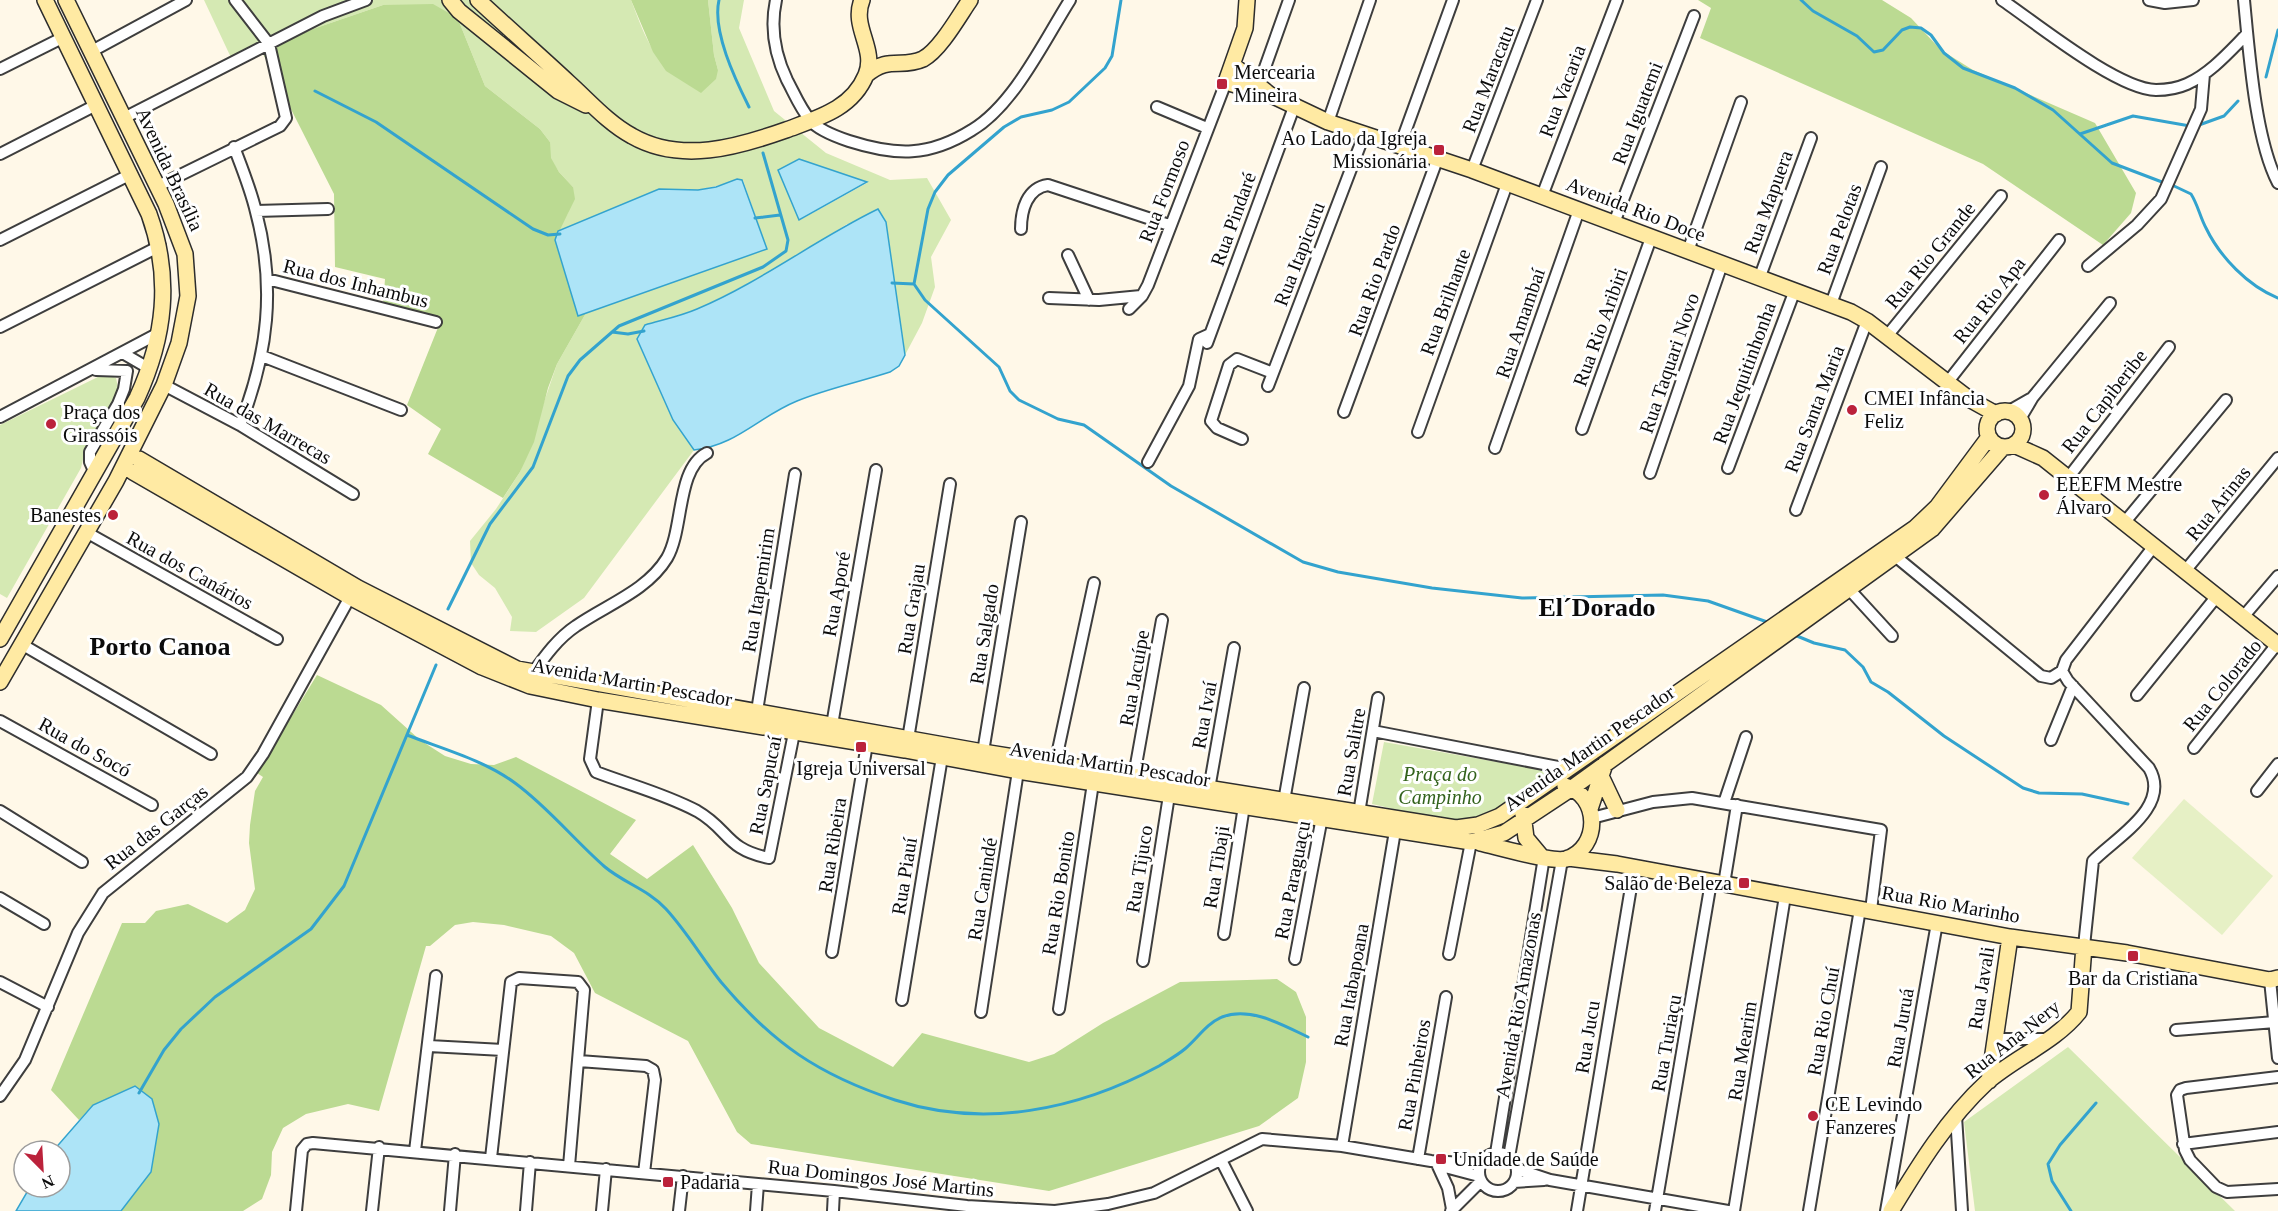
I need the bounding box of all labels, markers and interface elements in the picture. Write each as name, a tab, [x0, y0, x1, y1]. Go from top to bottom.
street label: Rua Maracatu	[1458, 22, 1518, 136]
street label: Rua Vacaria	[1534, 42, 1590, 140]
street label: Rua Iguatemi	[1607, 58, 1668, 168]
place label: Mercearia Mineira	[1234, 61, 1315, 106]
marker: Mercearia Mineira	[1215, 77, 1229, 91]
street label: Avenida Brasília	[132, 104, 208, 234]
place label: Ao Lado da Igreja Missionária	[1281, 127, 1427, 172]
street label: Rua Formoso	[1134, 136, 1194, 246]
marker: Ao Lado da Igreja Missionária	[1432, 143, 1446, 157]
street label: Rua Mapuera	[1739, 147, 1798, 257]
street label: Rua Pindaré	[1206, 169, 1260, 269]
street label: Avenida Rio Doce	[1563, 172, 1709, 246]
street label: Rua Pelotas	[1812, 180, 1866, 277]
street label: Rua Rio Grande	[1881, 197, 1980, 312]
street label: Rua Itapicuru	[1269, 199, 1330, 309]
street label: Rua Rio Pardo	[1344, 221, 1404, 339]
street label: Rua Brilhante	[1416, 246, 1474, 358]
street label: Rua Rio Apa	[1949, 252, 2030, 348]
street label: Rua dos Inhambus	[281, 254, 431, 312]
street label: Rua Rio Aribiri	[1568, 264, 1632, 389]
street label: Rua Amambaí	[1491, 265, 1549, 381]
street label: Rua Taquari Novo	[1635, 290, 1704, 436]
street label: Rua Jequitinhonha	[1708, 299, 1781, 447]
street label: Rua Santa Maria	[1780, 342, 1848, 476]
street label: Rua Capiberibe	[2057, 345, 2152, 458]
street label: Rua das Marrecas	[200, 378, 336, 468]
place label: CMEI Infância Feliz	[1864, 387, 1985, 432]
place label: Praça dos Girassóis	[63, 401, 140, 446]
marker: CMEI Infância Feliz	[1845, 403, 1859, 417]
marker: Praça dos Girassóis	[44, 417, 58, 431]
street label: Rua Arinas	[2181, 461, 2255, 545]
place label: EEEFM Mestre Álvaro	[2056, 473, 2182, 518]
marker: EEEFM Mestre Álvaro	[2037, 488, 2051, 502]
place label: Banestes	[30, 504, 101, 526]
marker: Banestes	[106, 508, 120, 522]
street label: Rua dos Canários	[123, 526, 257, 614]
street label: Rua Itapemirim	[737, 526, 780, 654]
street label: Rua Aporé	[818, 550, 855, 638]
street label: Rua Grajau	[893, 562, 930, 656]
street label: Rua Salgado	[965, 582, 1004, 686]
district label: El´Dorado	[1539, 593, 1656, 622]
street label: Rua Jacuípe	[1115, 628, 1154, 728]
district label: Porto Canoa	[90, 632, 230, 661]
street label: Rua Colorado	[2178, 635, 2266, 735]
street label: Avenida Martin Pescador	[530, 654, 734, 711]
street label: Rua Ivaí	[1187, 679, 1221, 751]
street label: Avenida Martin Pescador	[1500, 681, 1679, 815]
street label: Rua Salitre	[1332, 706, 1370, 798]
street label: Rua do Socó	[35, 713, 135, 781]
street label: Rua Sapucaí	[745, 733, 786, 837]
street label: Avenida Martin Pescador	[1008, 737, 1212, 791]
marker: Igreja Universal	[854, 740, 868, 754]
place label: Igreja Universal	[796, 757, 926, 780]
park label: Praça do Campinho	[1398, 763, 1482, 809]
street label: Rua das Garças	[100, 780, 213, 875]
street label: Rua Ribeira	[814, 796, 850, 894]
street label: Rua Paraguaçu	[1270, 819, 1315, 941]
street label: Rua Tibaji	[1199, 823, 1234, 910]
street label: Rua Tijuco	[1121, 824, 1158, 915]
street label: Rua Rio Bonito	[1037, 829, 1079, 957]
street label: Rua Piauí	[887, 835, 921, 916]
street label: Rua Canindé	[963, 836, 1001, 942]
place label: Salão de Beleza	[1604, 872, 1732, 894]
marker: Salão de Beleza	[1737, 876, 1751, 890]
street label: Rua Rio Marinho	[1880, 881, 2022, 927]
street label: Avenida Rio Amazonas	[1491, 910, 1545, 1100]
street label: Rua Itabapoana	[1329, 921, 1374, 1049]
street label: Rua Javali	[1964, 944, 1998, 1031]
marker: Bar da Cristiana	[2126, 949, 2140, 963]
street label: Rua Rio Chuí	[1803, 964, 1843, 1077]
place label: Bar da Cristiana	[2068, 967, 2198, 989]
street label: Rua Juruá	[1882, 986, 1918, 1070]
street label: Rua Turiaçu	[1647, 993, 1686, 1094]
street label: Rua Ana Nery	[1960, 995, 2064, 1084]
street label: Rua Jucu	[1570, 999, 1604, 1075]
street label: Rua Mearim	[1723, 999, 1761, 1102]
street label: Rua Pinheiros	[1393, 1017, 1435, 1132]
place label: CE Levindo Fanzeres	[1825, 1093, 1922, 1138]
marker: CE Levindo Fanzeres	[1806, 1109, 1820, 1123]
north arrow	[12, 1139, 72, 1199]
place label: Unidade de Saúde	[1453, 1148, 1599, 1170]
marker: Unidade de Saúde	[1434, 1152, 1448, 1166]
street label: Rua Domingos José Martins	[767, 1155, 995, 1202]
place label: Padaria	[680, 1171, 740, 1193]
text: N	[39, 1172, 57, 1193]
marker: Padaria	[661, 1175, 675, 1189]

